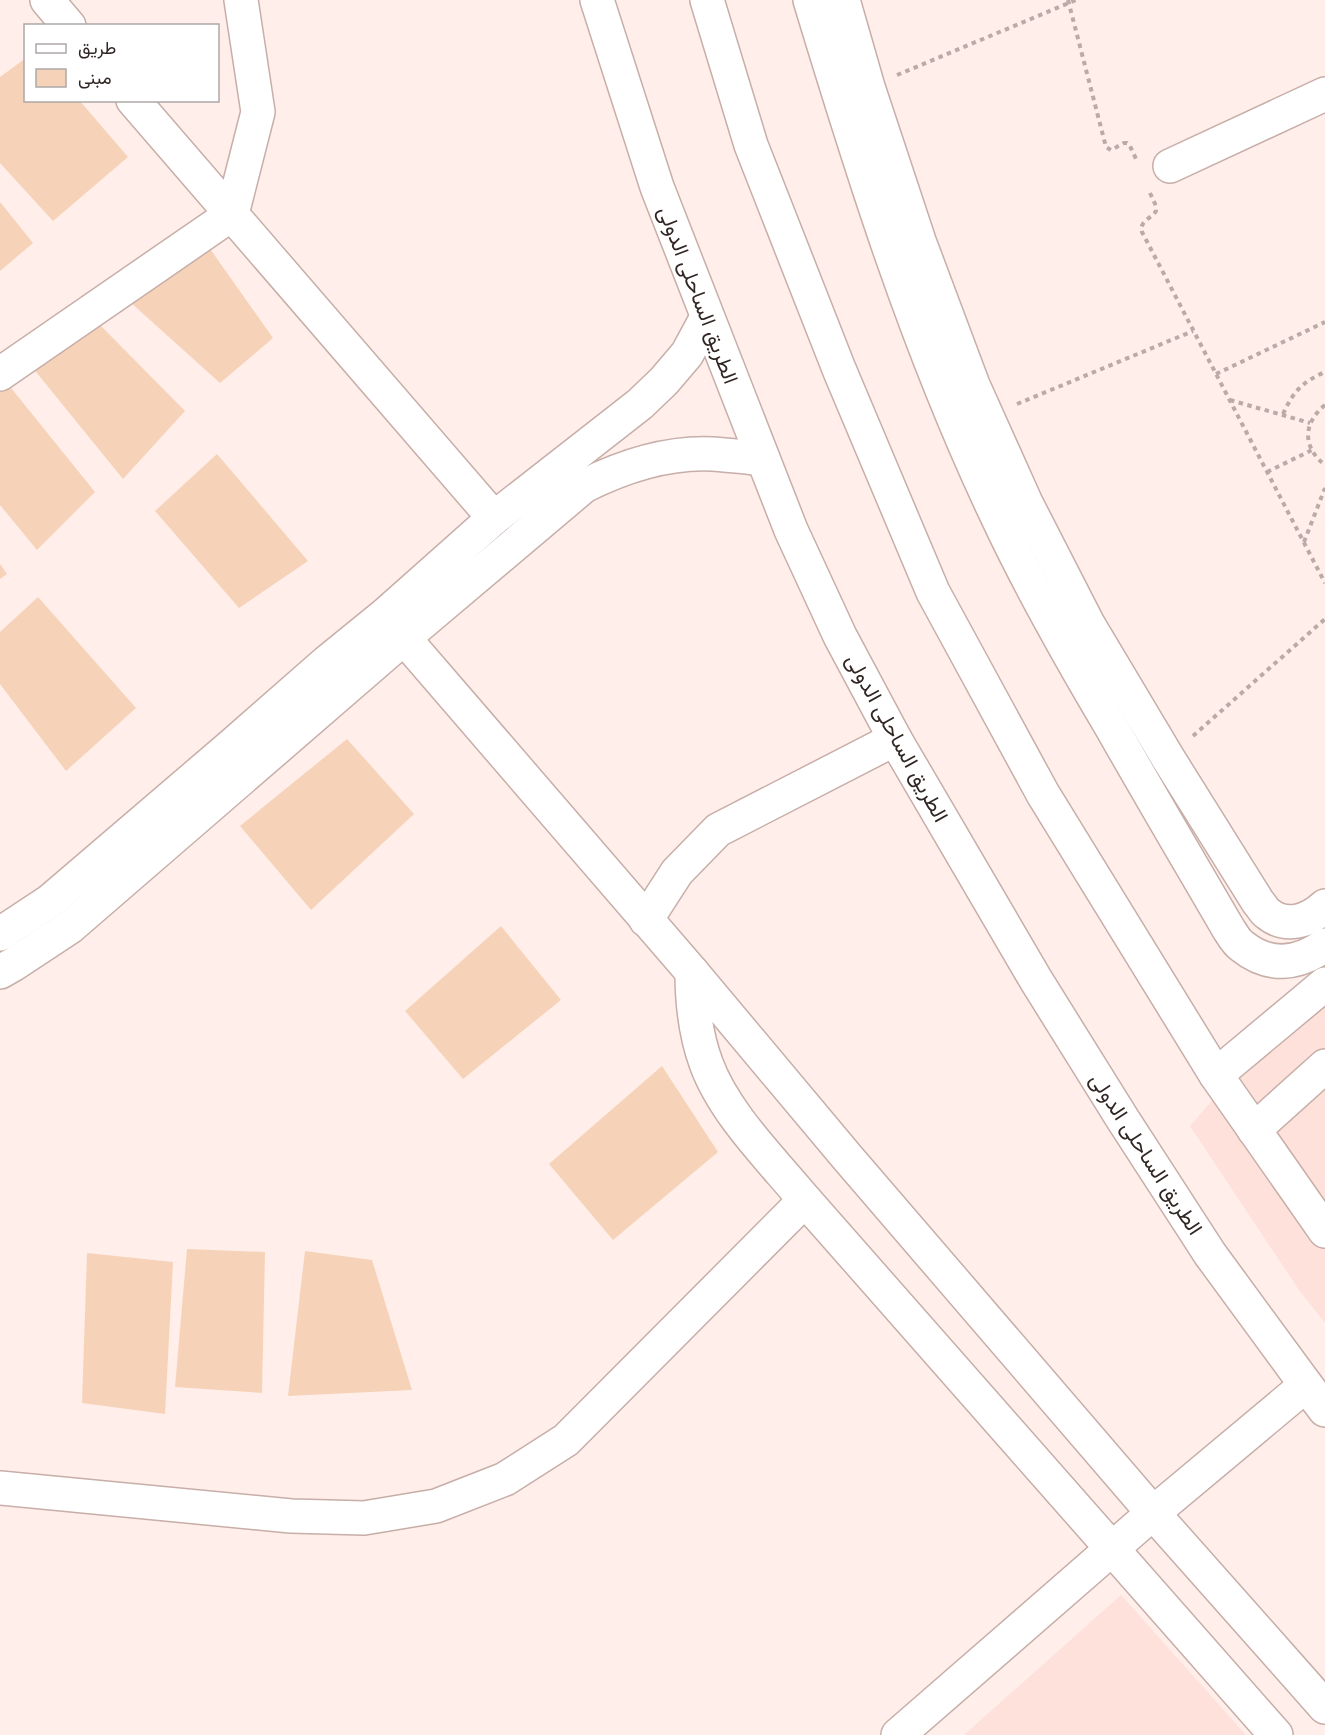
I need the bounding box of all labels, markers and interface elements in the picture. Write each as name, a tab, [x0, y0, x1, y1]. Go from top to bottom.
legend	[24, 24, 219, 102]
text: طريق	[78, 35, 116, 61]
text: مبنى	[78, 65, 112, 91]
street label: الطريق الساحلى الدولى	[650, 202, 746, 388]
street label: الطريق الساحلى الدولى	[838, 648, 956, 828]
street label: الطريق الساحلى الدولى	[1082, 1067, 1210, 1241]

